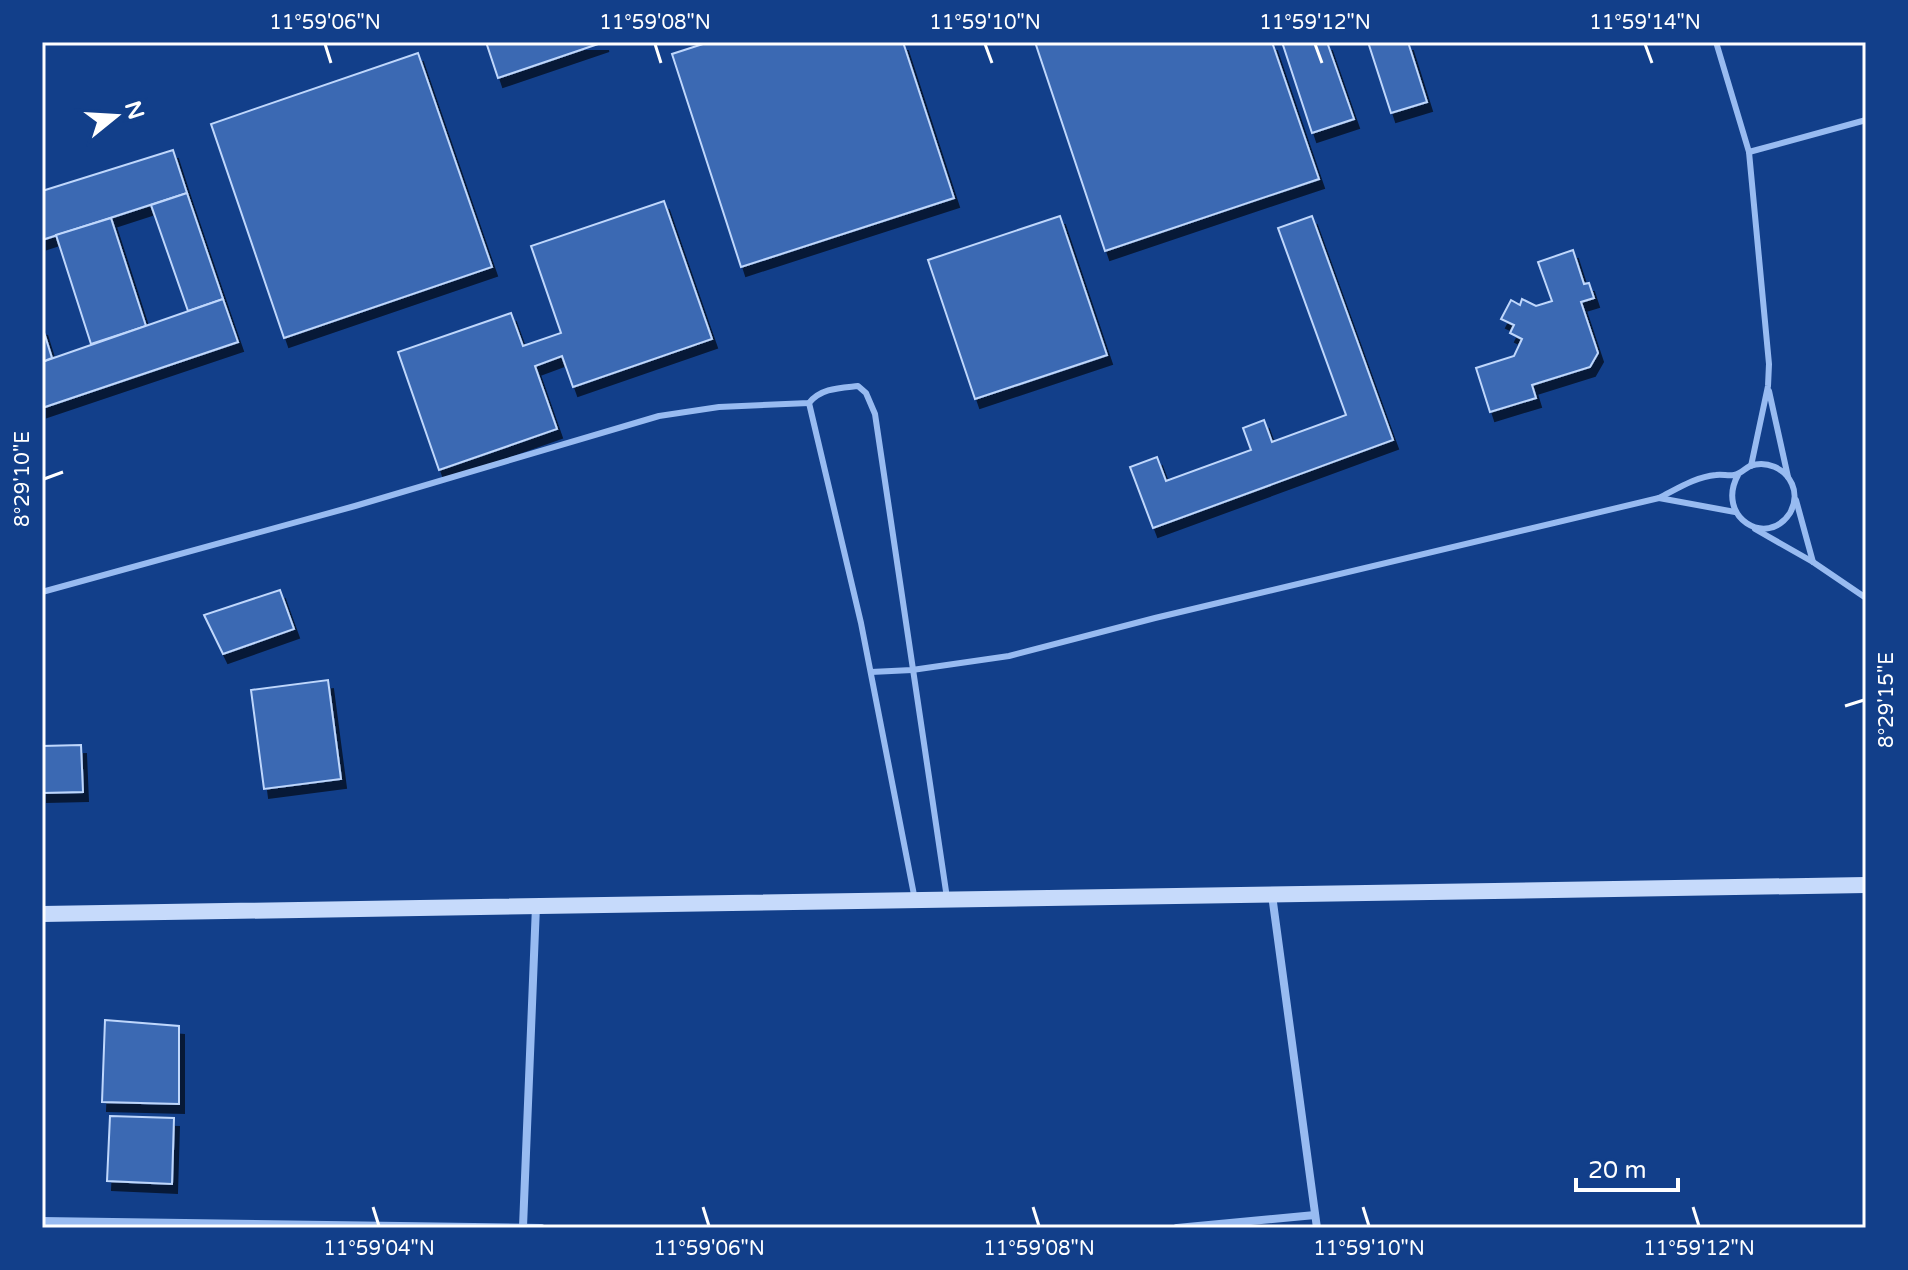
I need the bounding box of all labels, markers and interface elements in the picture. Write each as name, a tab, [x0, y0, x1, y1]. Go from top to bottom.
text: 11°59'06"N	[269, 11, 381, 35]
text: 11°59'08"N	[599, 11, 711, 35]
text: 11°59'10"N	[929, 11, 1041, 35]
text: 11°59'12"N	[1259, 11, 1371, 35]
text: 11°59'14"N	[1589, 11, 1701, 35]
north arrow	[76, 76, 156, 156]
text: N	[119, 98, 149, 123]
text: 8°29'10"E	[11, 431, 35, 527]
text: 8°29'15"E	[1875, 652, 1899, 748]
scale bar	[1576, 1142, 1678, 1192]
text: 20 m	[1588, 1156, 1646, 1185]
text: 11°59'04"N	[323, 1237, 435, 1261]
text: 11°59'06"N	[653, 1237, 765, 1261]
text: 11°59'08"N	[983, 1237, 1095, 1261]
text: 11°59'10"N	[1313, 1237, 1425, 1261]
text: 11°59'12"N	[1643, 1237, 1755, 1261]

